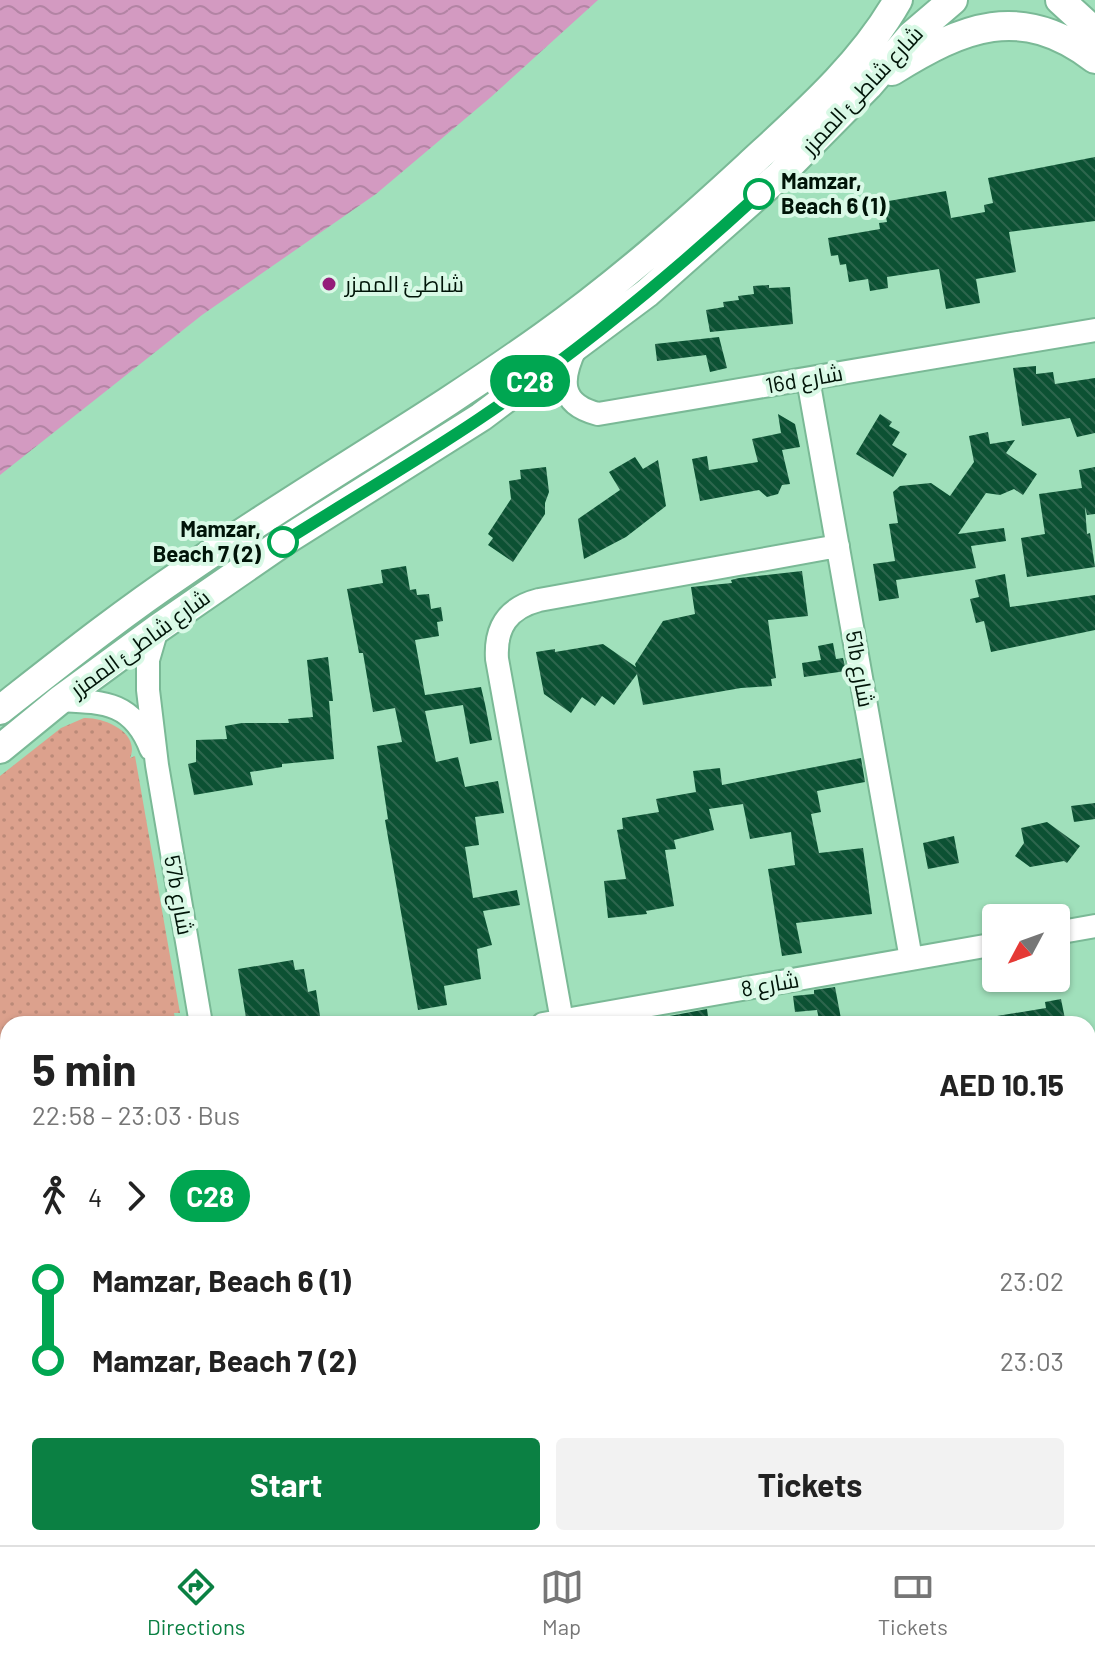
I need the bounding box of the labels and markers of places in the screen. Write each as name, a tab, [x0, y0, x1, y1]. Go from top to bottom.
place label: Mamzar, Beach 6 (1)	[781, 167, 886, 218]
marker: Mamzar, Beach 6 (1)	[744, 179, 774, 209]
place label: شاطئ الممزر	[343, 270, 464, 298]
marker: شاطئ الممزر	[320, 275, 338, 293]
place label: Mamzar, Beach 7 (2)	[153, 515, 261, 566]
marker: Mamzar, Beach 7 (2)	[268, 527, 298, 557]

